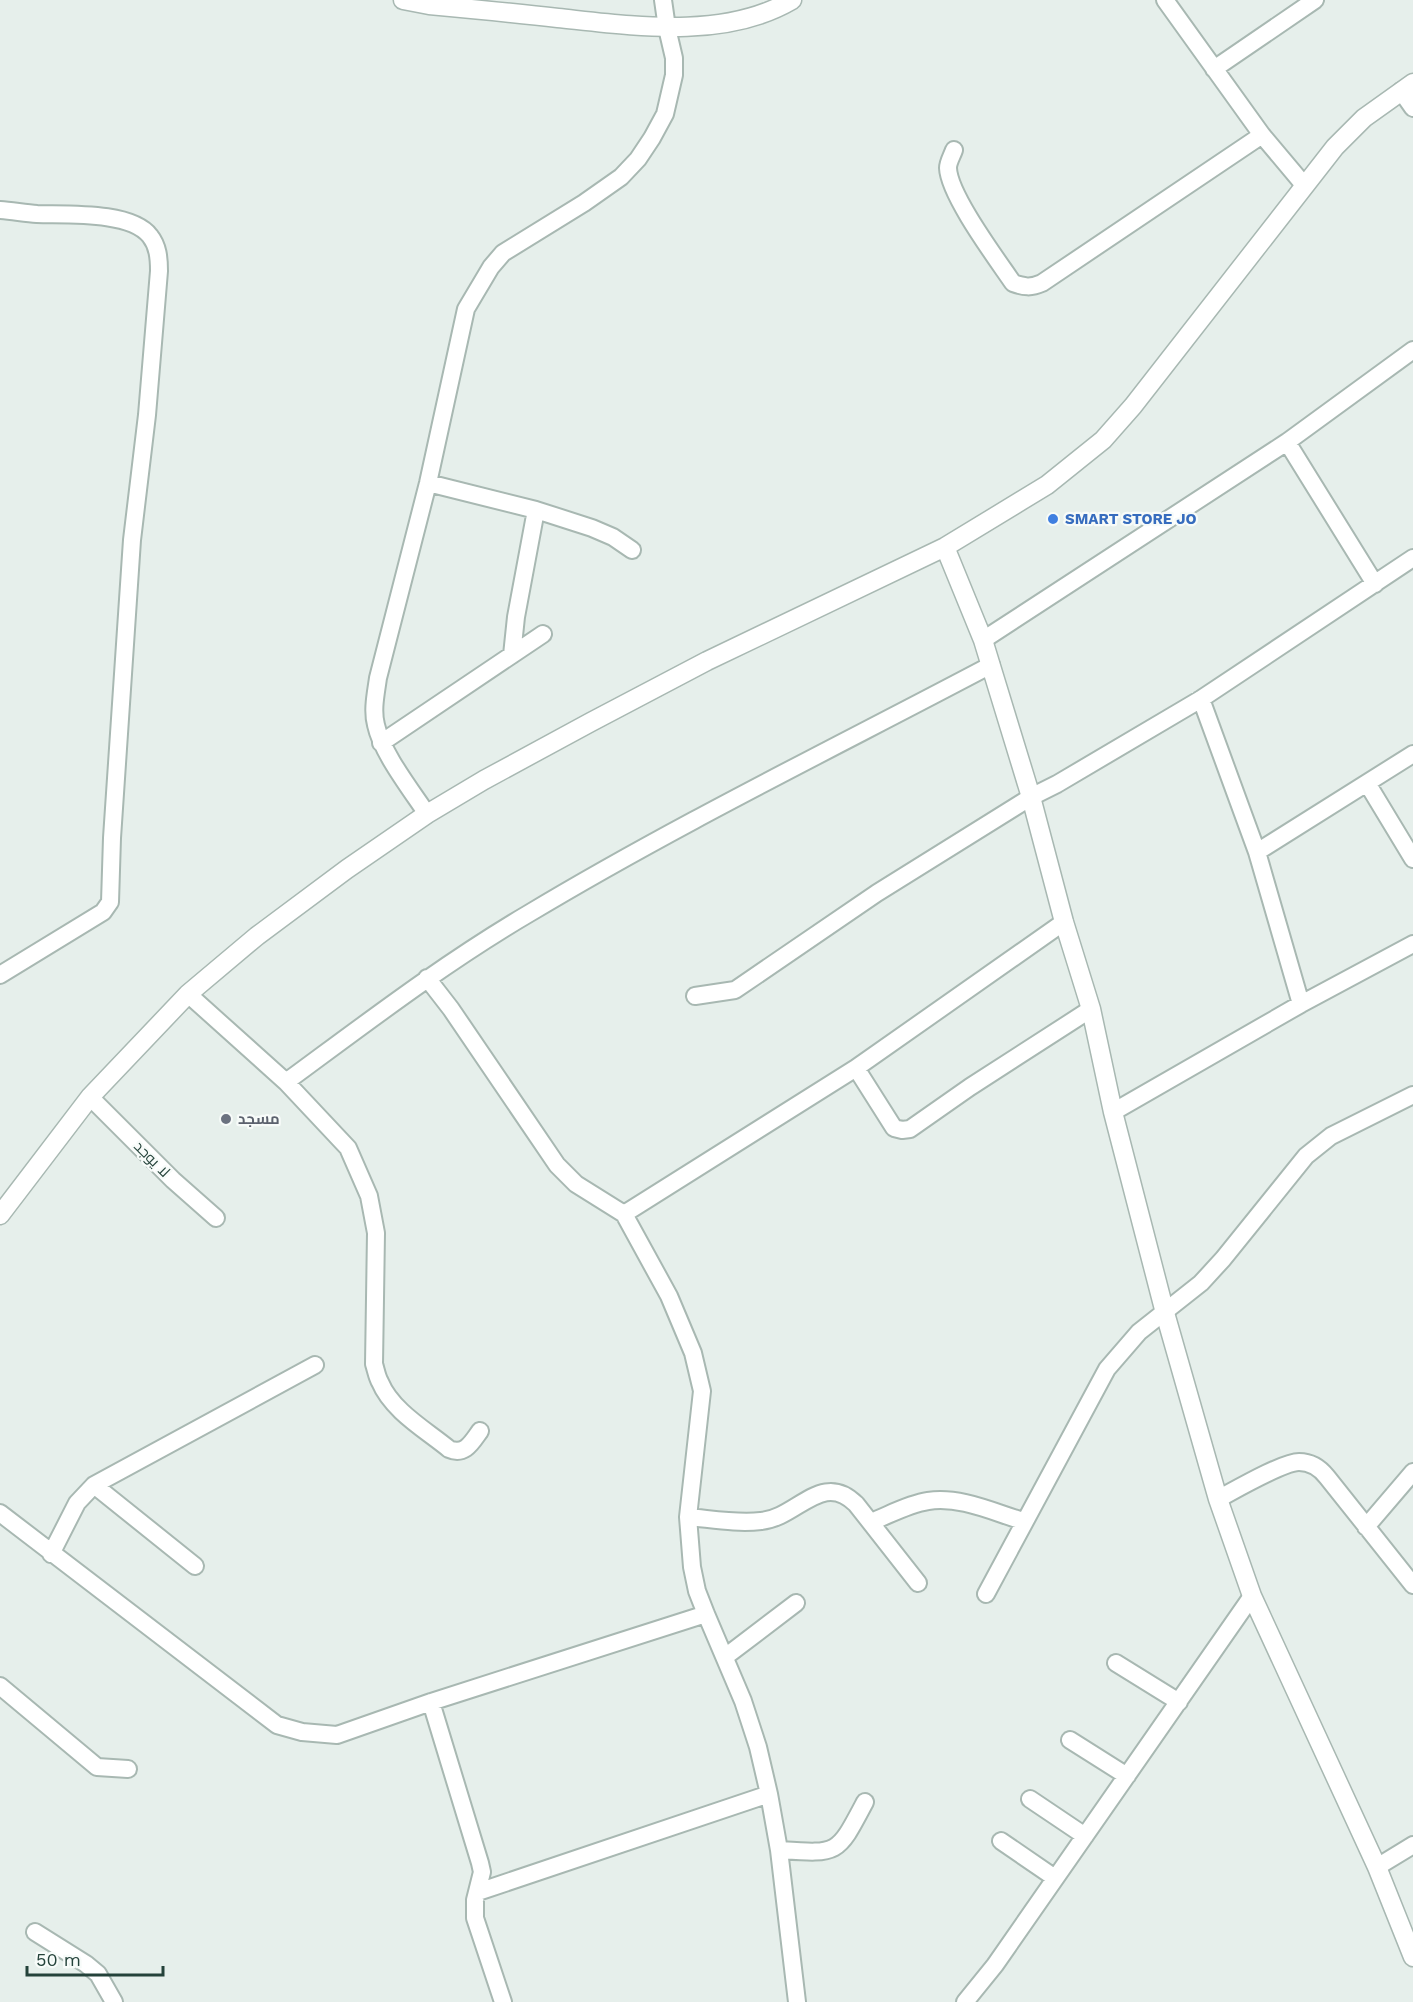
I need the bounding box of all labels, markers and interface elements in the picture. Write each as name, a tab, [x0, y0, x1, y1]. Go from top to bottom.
place label: SMART STORE JO	[1065, 510, 1197, 528]
marker: SMART STORE JO	[1046, 512, 1060, 526]
place label: مسجد	[238, 1110, 280, 1128]
marker: مسجد	[219, 1112, 233, 1126]
street label: لا يوجد	[130, 1137, 174, 1181]
scale bar	[27, 1939, 164, 1977]
text: 50 m	[36, 1949, 81, 1970]

